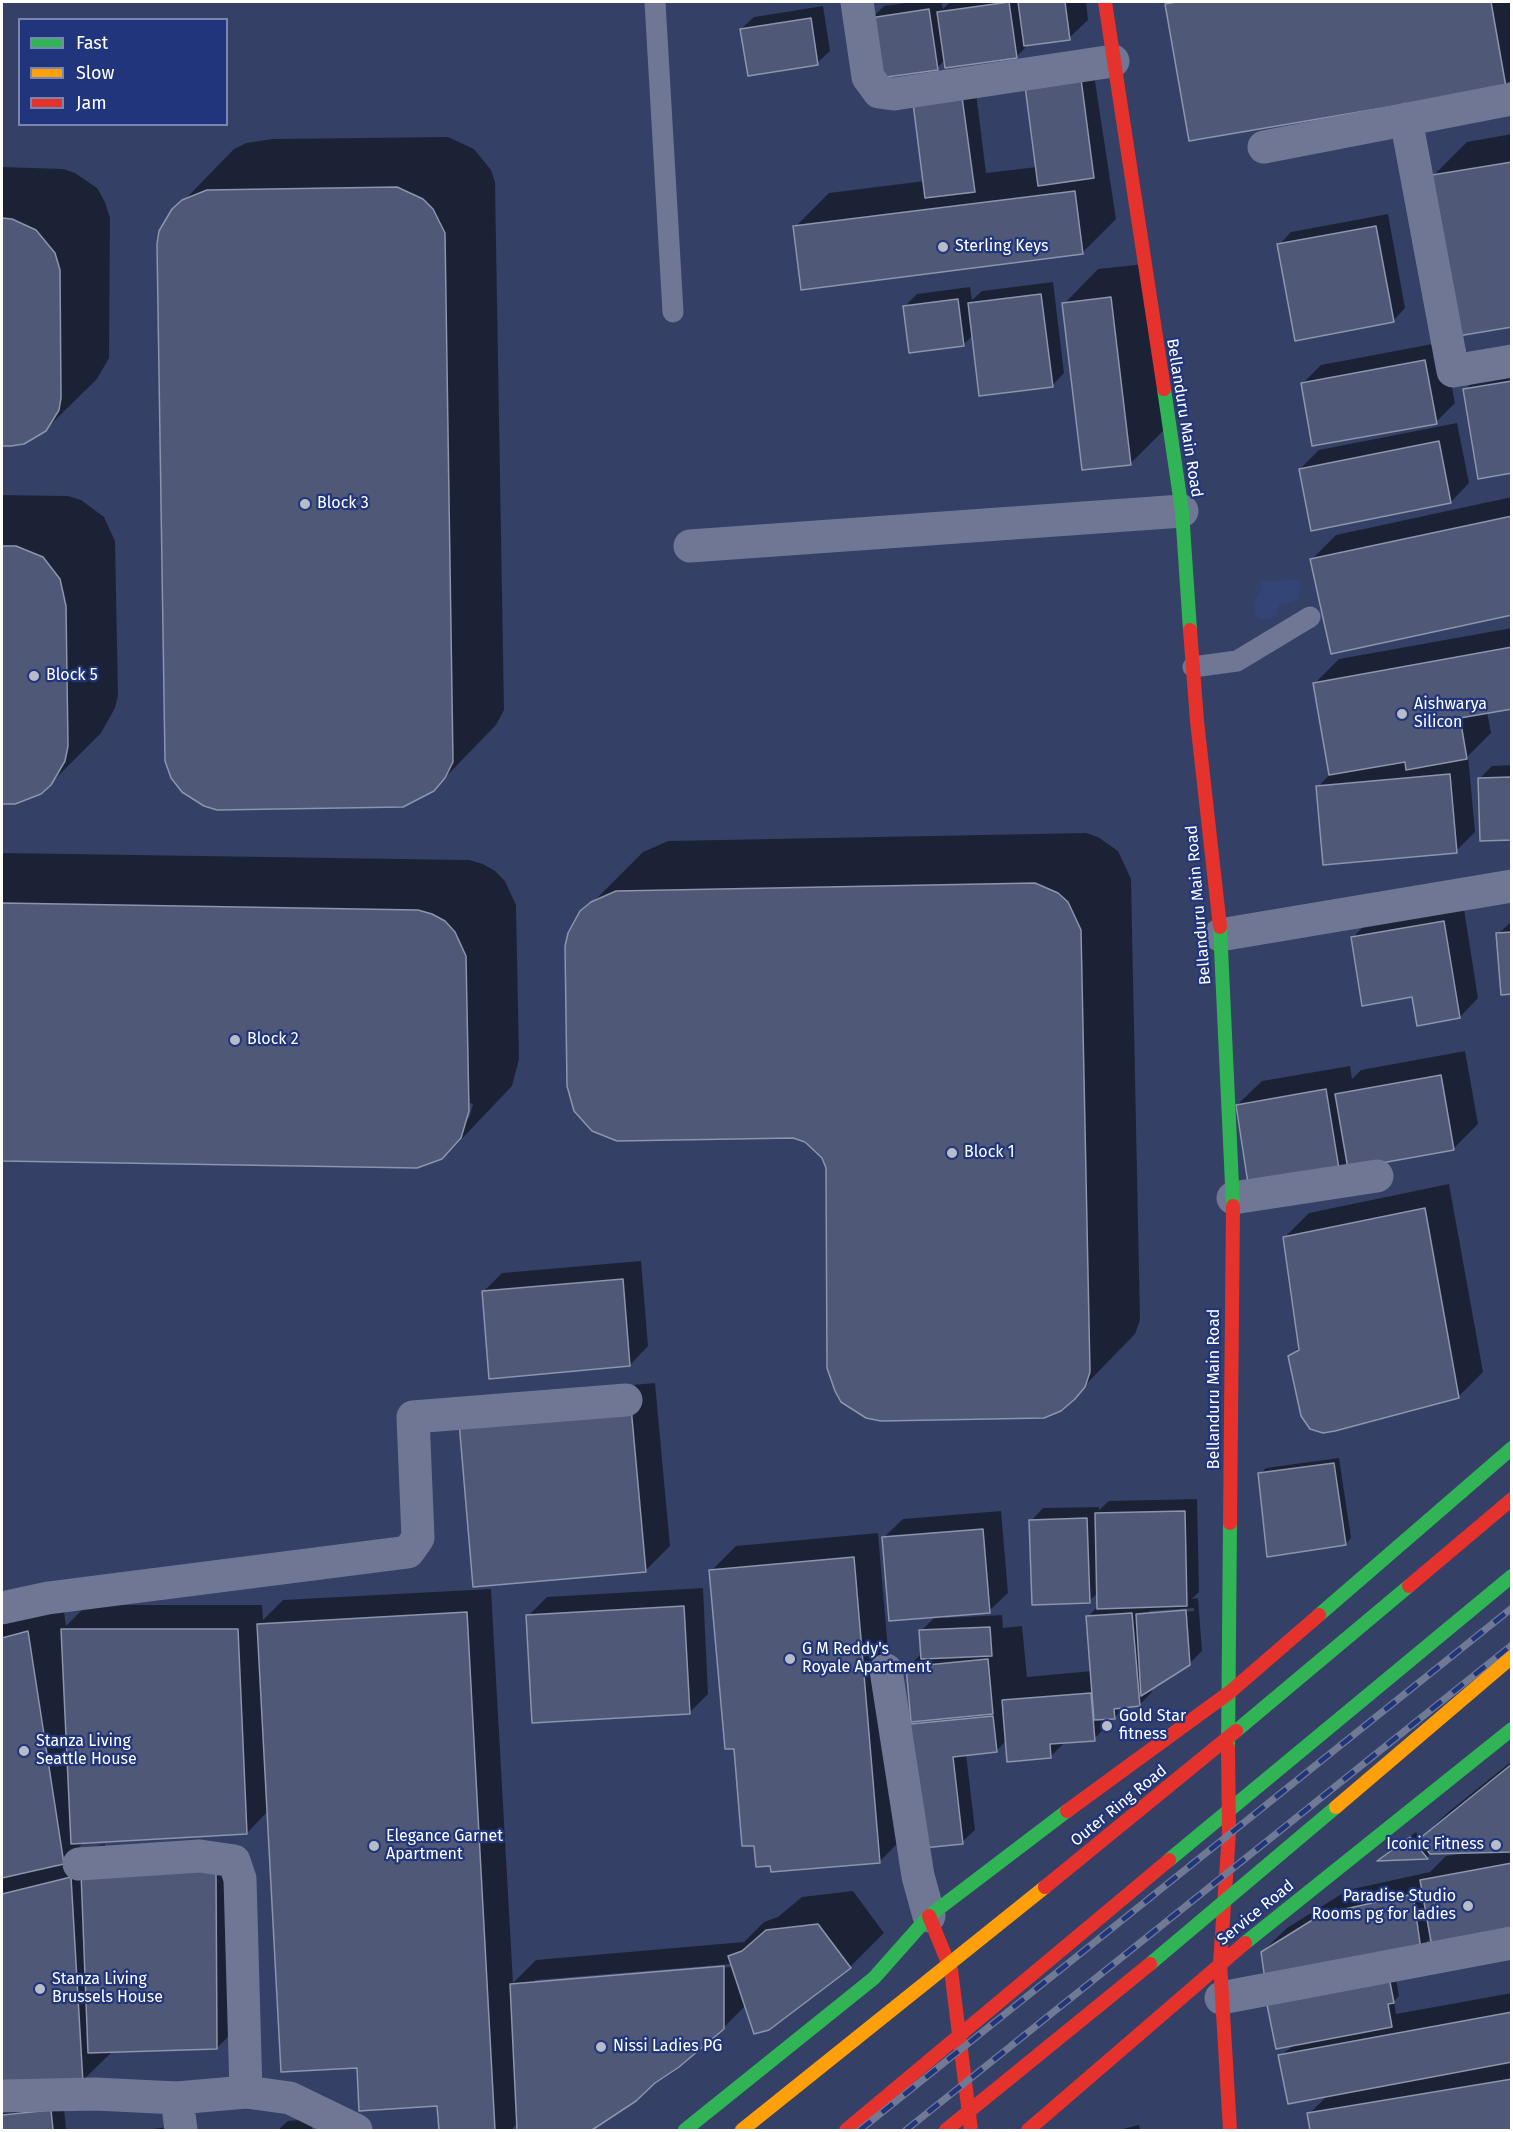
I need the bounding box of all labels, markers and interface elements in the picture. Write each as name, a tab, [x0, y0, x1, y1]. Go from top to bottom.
legend	[18, 18, 228, 126]
text: Fast	[76, 32, 108, 54]
text: Slow	[76, 62, 114, 84]
text: Jam	[76, 92, 107, 114]
place label: Sterling Keys	[955, 237, 1048, 257]
marker: Sterling Keys	[936, 240, 950, 254]
street label: Bellanduru Main Road	[1162, 337, 1206, 499]
place label: Block 3	[317, 494, 369, 514]
marker: Block 3	[298, 497, 312, 511]
place label: Block 5	[46, 666, 98, 686]
marker: Block 5	[27, 669, 41, 683]
place label: Aishwarya Silicon	[1414, 695, 1487, 733]
marker: Aishwarya Silicon	[1395, 707, 1409, 721]
street label: Bellanduru Main Road	[1182, 824, 1216, 986]
place label: Block 2	[247, 1030, 299, 1050]
marker: Block 2	[228, 1033, 242, 1047]
place label: Block 1	[964, 1143, 1015, 1163]
marker: Block 1	[945, 1146, 959, 1160]
street label: Bellanduru Main Road	[1205, 1309, 1225, 1469]
place label: G M Reddy's Royale Apartment	[802, 1640, 931, 1678]
marker: G M Reddy's Royale Apartment	[783, 1652, 797, 1666]
place label: Gold Star fitness	[1119, 1707, 1186, 1745]
marker: Gold Star fitness	[1100, 1719, 1114, 1733]
place label: Stanza Living Seattle House	[36, 1732, 137, 1770]
marker: Stanza Living Seattle House	[17, 1744, 31, 1758]
street label: Outer Ring Road	[1067, 1761, 1171, 1851]
place label: Elegance Garnet Apartment	[386, 1827, 503, 1865]
place label: Iconic Fitness	[1386, 1835, 1484, 1855]
marker: Iconic Fitness	[1489, 1838, 1503, 1852]
marker: Elegance Garnet Apartment	[367, 1839, 381, 1853]
street label: Service Road	[1214, 1876, 1298, 1950]
place label: Paradise Studio Rooms pg for ladies	[1312, 1887, 1456, 1925]
marker: Paradise Studio Rooms pg for ladies	[1461, 1899, 1475, 1913]
place label: Stanza Living Brussels House	[52, 1970, 163, 2008]
marker: Stanza Living Brussels House	[33, 1982, 47, 1996]
place label: Nissi Ladies PG	[613, 2037, 722, 2057]
marker: Nissi Ladies PG	[594, 2040, 608, 2054]

